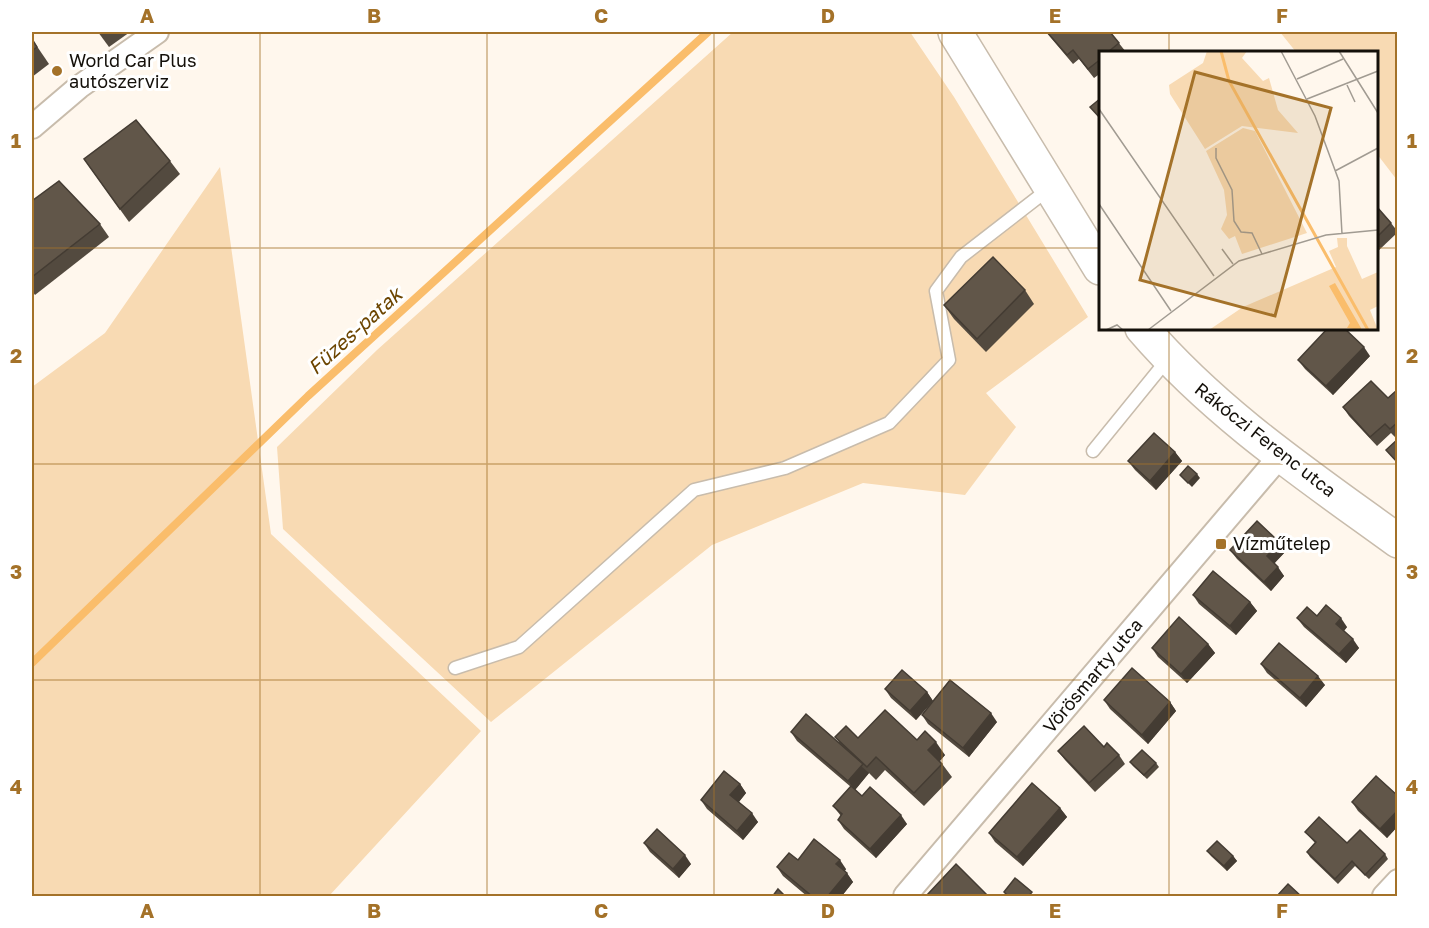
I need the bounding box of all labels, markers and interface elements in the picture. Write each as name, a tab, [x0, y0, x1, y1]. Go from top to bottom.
text: A	[140, 3, 154, 27]
text: B	[367, 3, 381, 27]
text: C	[594, 3, 608, 27]
text: D	[821, 3, 835, 27]
text: E	[1049, 3, 1061, 27]
text: F	[1276, 3, 1288, 27]
place label: World Car Plus autószerviz	[69, 49, 196, 92]
inset map	[1099, 51, 1378, 330]
marker: World Car Plus autószerviz	[50, 64, 64, 78]
text: 1	[11, 128, 21, 152]
text: 1	[1407, 128, 1417, 152]
water label: Füzes-patak	[302, 280, 408, 379]
text: 2	[10, 343, 22, 367]
text: 2	[1406, 343, 1418, 367]
street label: Rákóczi Ferenc utca	[1191, 377, 1340, 501]
place label: Vízműtelep	[1233, 532, 1331, 554]
marker: Vízműtelep	[1214, 537, 1228, 551]
text: 3	[10, 559, 22, 583]
text: 3	[1406, 559, 1418, 583]
street label: Vörösmarty utca	[1038, 614, 1147, 737]
text: 4	[10, 774, 22, 798]
text: 4	[1406, 774, 1418, 798]
text: A	[140, 898, 154, 922]
text: B	[367, 898, 381, 922]
text: C	[594, 898, 608, 922]
text: D	[821, 898, 835, 922]
text: E	[1049, 898, 1061, 922]
text: F	[1276, 898, 1288, 922]

